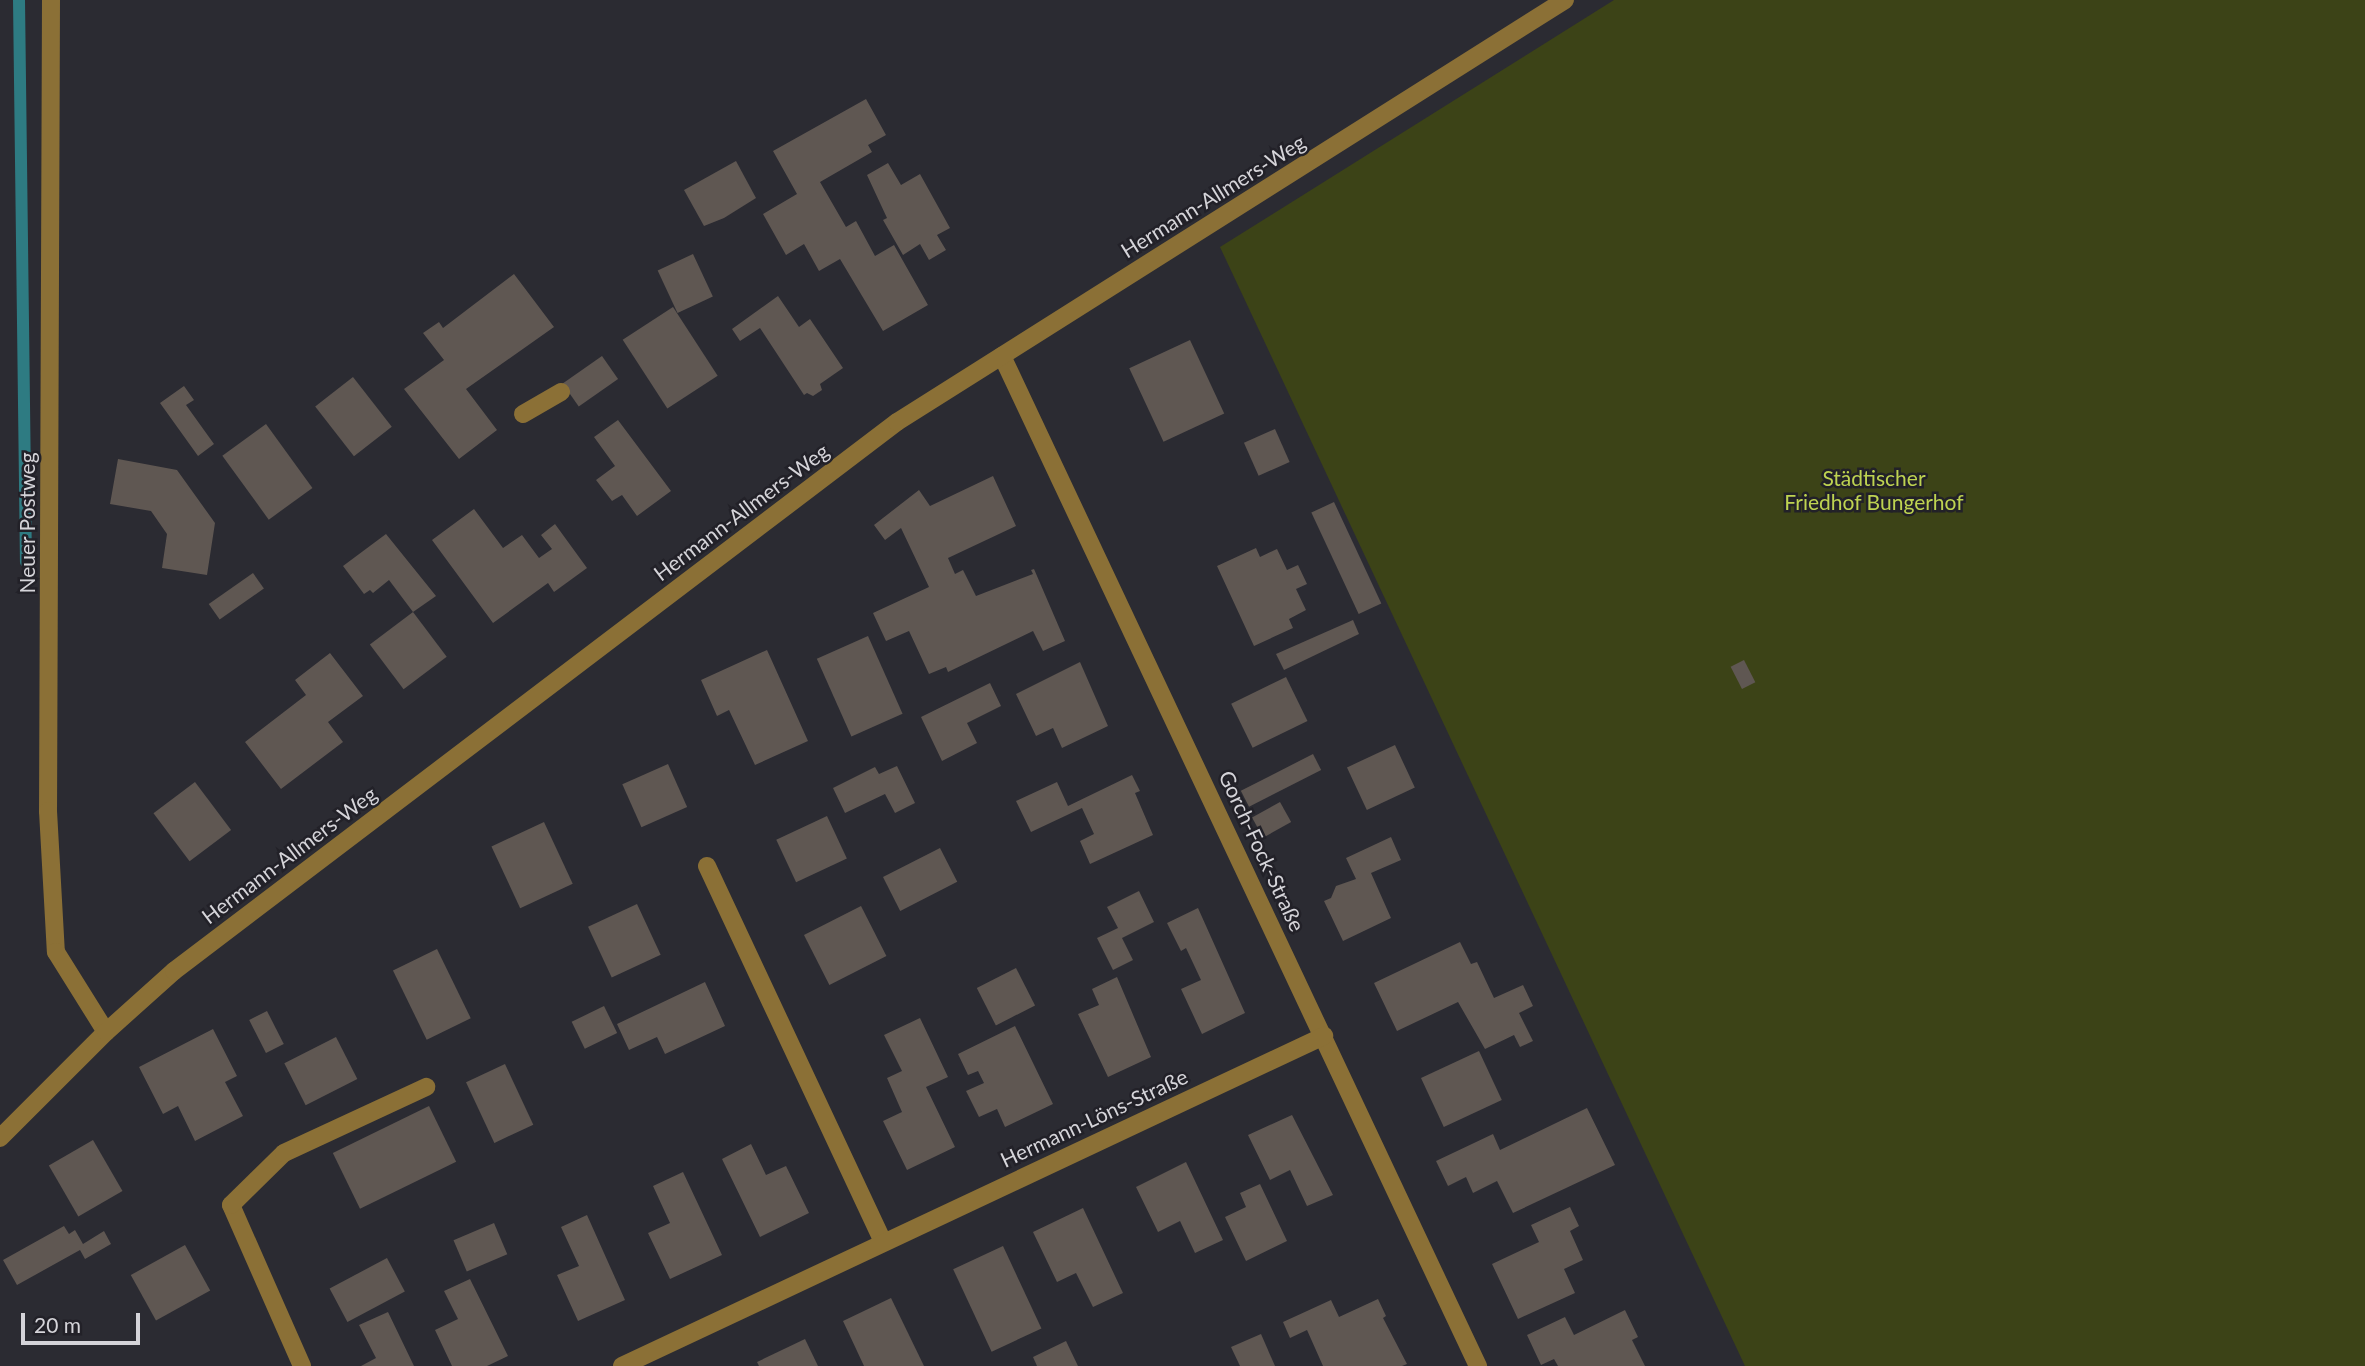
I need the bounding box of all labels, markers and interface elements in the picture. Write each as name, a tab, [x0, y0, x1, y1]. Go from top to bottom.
street label: Hermann-Allmers-Weg	[1116, 129, 1310, 263]
street label: Hermann-Allmers-Weg	[649, 438, 833, 586]
street label: Neuer Postweg	[14, 452, 40, 594]
park label: Städtischer Friedhof Bungerhof	[1784, 465, 1964, 515]
street label: Gorch-Fock-Straße	[1214, 767, 1310, 935]
street label: Hermann-Allmers-Weg	[197, 781, 381, 929]
street label: Hermann-Löns-Straße	[996, 1064, 1192, 1172]
scale bar	[24, 1300, 144, 1344]
text: 20 m	[34, 1312, 81, 1337]

